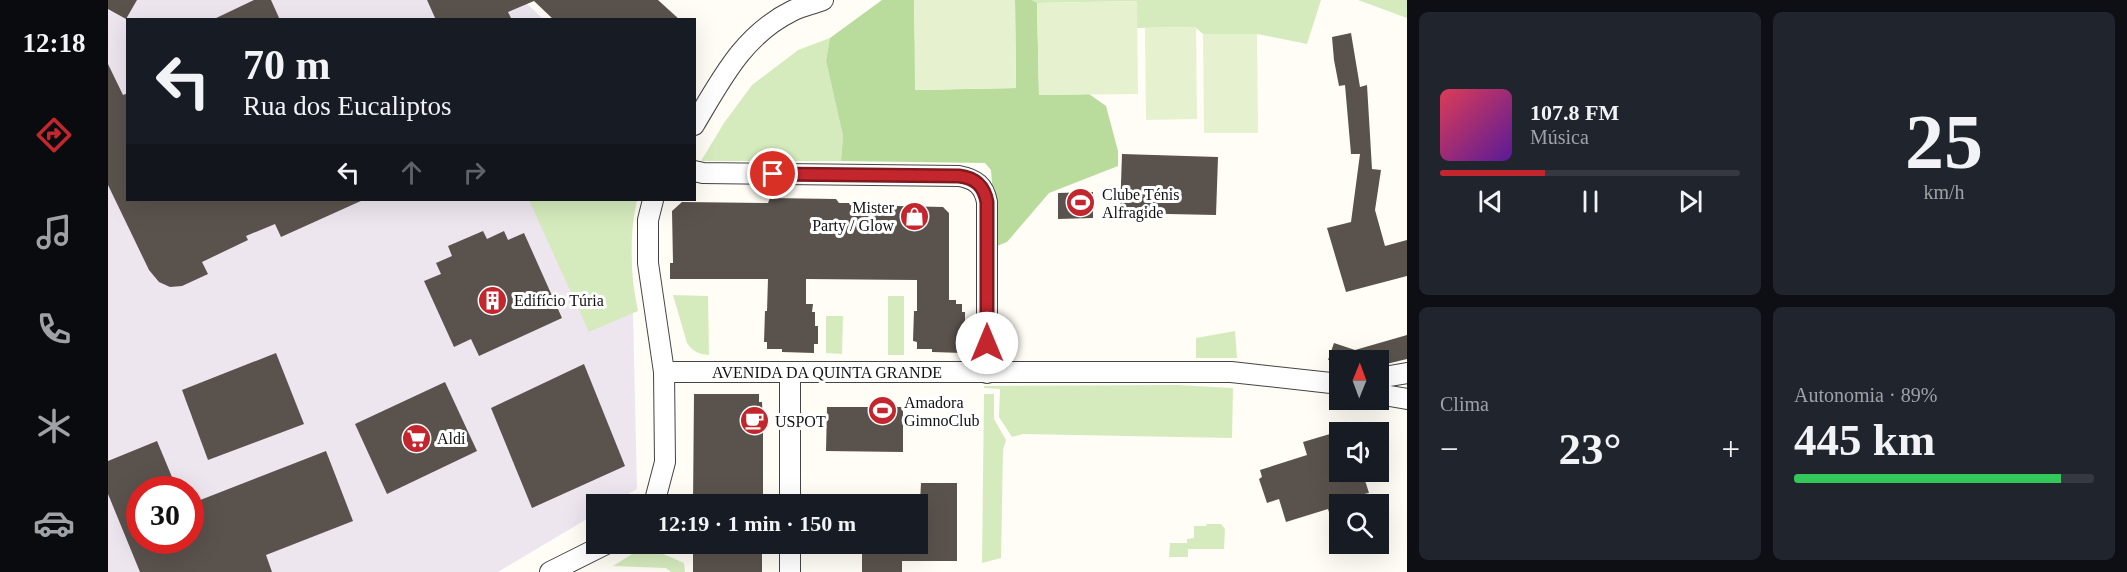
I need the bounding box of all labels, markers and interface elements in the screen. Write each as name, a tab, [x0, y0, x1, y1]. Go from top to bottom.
text: 12:18	[23, 28, 86, 58]
icon: left	[144, 42, 222, 120]
text: 70 m	[243, 42, 331, 88]
text: Rua dos Eucaliptos	[243, 91, 451, 121]
text: 25	[1905, 98, 1983, 185]
text: 107.8 FM	[1530, 100, 1619, 125]
icon: directions	[33, 114, 75, 156]
text: Música	[1530, 126, 1589, 148]
pin	[747, 148, 798, 199]
icon: left	[332, 156, 365, 189]
icon: ahead	[395, 156, 428, 189]
icon: right	[458, 156, 491, 189]
icon: arrive	[756, 157, 789, 190]
text: km/h	[1923, 181, 1965, 203]
icon: previous	[1474, 185, 1507, 218]
icon: pause	[1574, 185, 1607, 218]
icon: next	[1674, 185, 1707, 218]
place label: Clube Ténis Alfragide	[1102, 186, 1179, 222]
sports icon: Clube Ténis Alfragide	[1065, 187, 1097, 219]
place label: Mister Party / Glow	[812, 199, 895, 235]
shop icon: Mister Party / Glow	[899, 200, 931, 232]
icon: music	[33, 211, 75, 253]
building icon: Edifício Túria	[477, 284, 509, 316]
place label: Edifício Túria	[514, 292, 604, 309]
icon: phone	[33, 308, 75, 350]
position arrow	[955, 311, 1019, 375]
north arrow	[1329, 350, 1389, 410]
map controls	[1329, 350, 1389, 554]
street label: AVENIDA DA QUINTA GRANDE	[712, 364, 942, 381]
text: Autonomia · 89%	[1794, 384, 1937, 406]
text: Clima	[1440, 393, 1489, 415]
place label: Amadora GimnoClub	[904, 394, 980, 429]
sports icon: Amadora GimnoClub	[867, 395, 899, 427]
icon: climate	[33, 405, 75, 447]
cafe icon: USPOT	[738, 405, 770, 437]
place label: USPOT	[775, 413, 826, 430]
text: 445 km	[1794, 415, 1935, 465]
supermarket icon: Aldi	[400, 422, 432, 454]
button: sound	[1329, 422, 1389, 482]
text: 23°	[1559, 424, 1622, 474]
place label: Aldi	[437, 430, 466, 447]
text: −	[1440, 431, 1459, 467]
text: +	[1721, 431, 1740, 467]
speed limit sign: 30	[126, 476, 204, 554]
button: search	[1329, 494, 1389, 554]
icon: car	[33, 502, 75, 544]
text: 12:19 · 1 min · 150 m	[658, 511, 856, 536]

